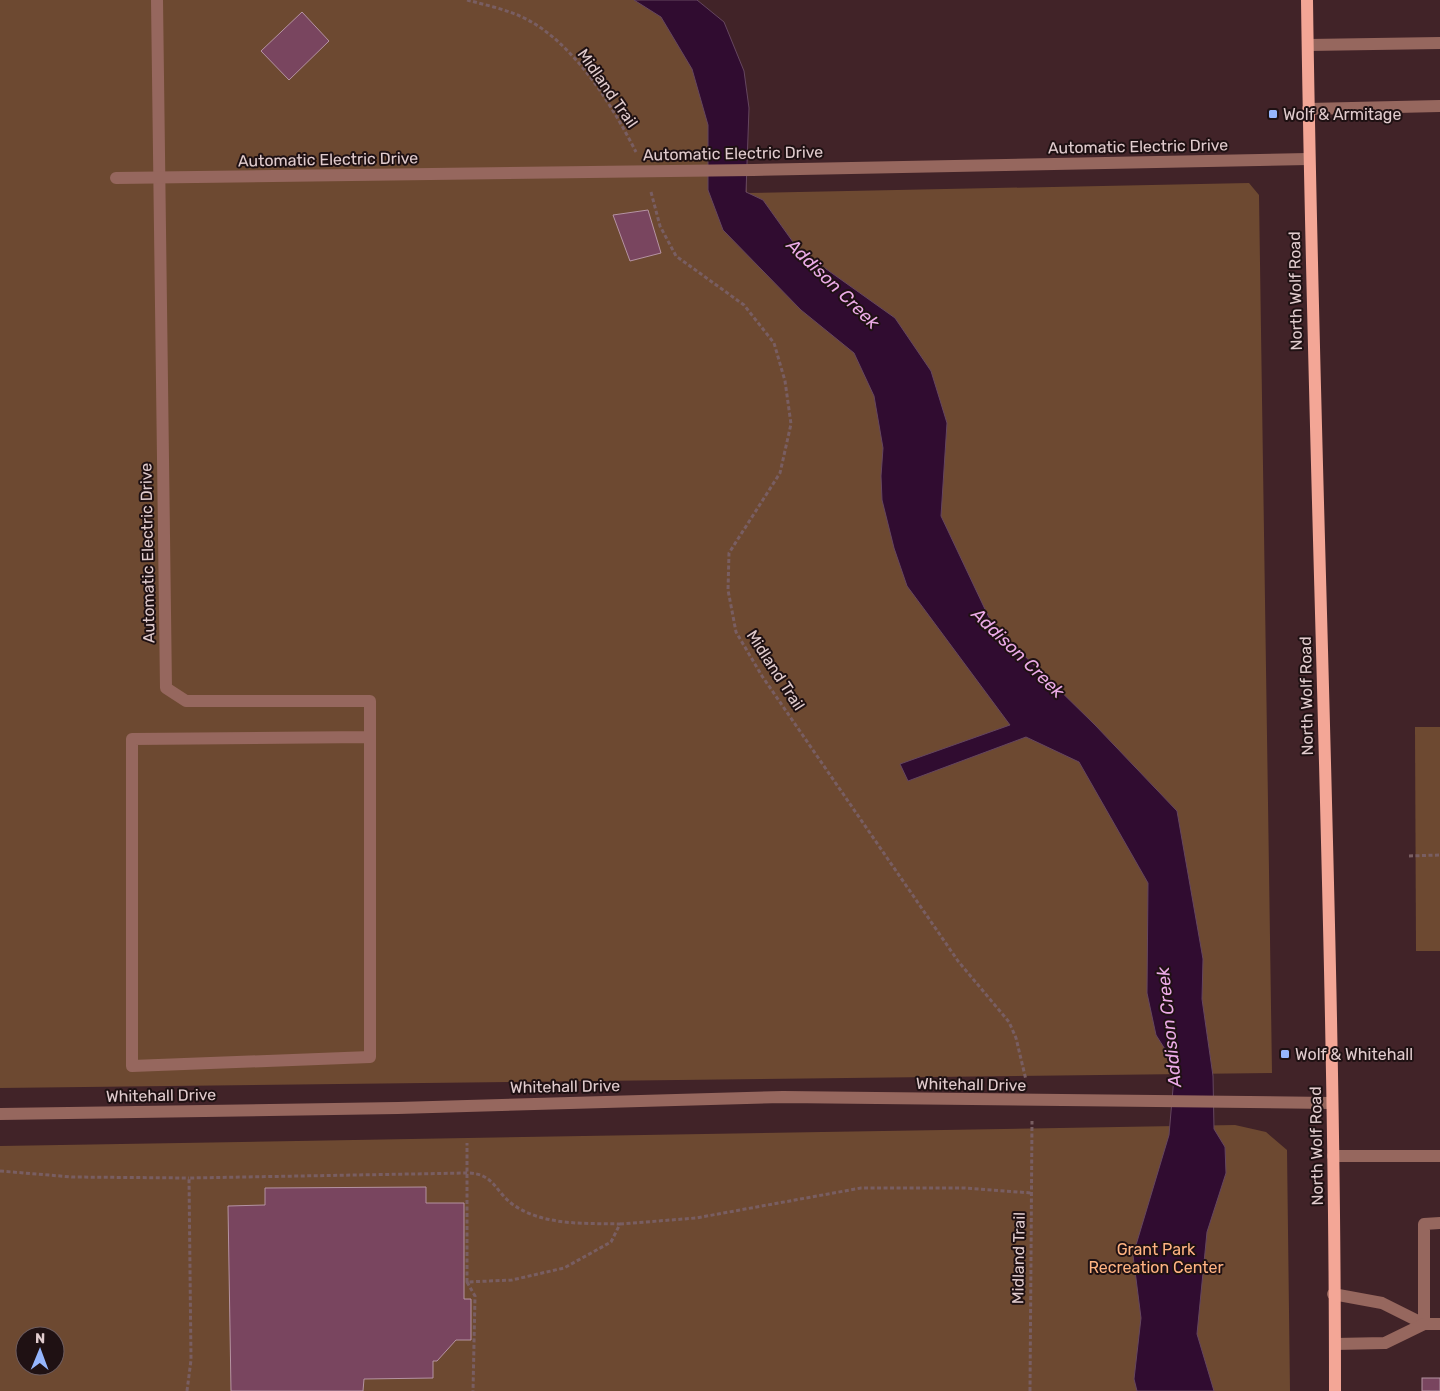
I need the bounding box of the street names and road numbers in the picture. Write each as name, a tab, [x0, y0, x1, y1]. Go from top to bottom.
street label: Midland Trail	[573, 45, 642, 131]
street label: Automatic Electric Drive	[1048, 135, 1228, 158]
street label: Automatic Electric Drive	[643, 142, 823, 165]
street label: Automatic Electric Drive	[238, 148, 418, 171]
street label: North Wolf Road	[1285, 231, 1306, 351]
street label: Automatic Electric Drive	[136, 463, 159, 643]
street label: Midland Trail	[743, 626, 809, 714]
street label: North Wolf Road	[1296, 636, 1317, 756]
street label: Whitehall Drive	[916, 1074, 1026, 1095]
street label: Whitehall Drive	[510, 1076, 620, 1097]
street label: Whitehall Drive	[106, 1085, 216, 1106]
street label: North Wolf Road	[1306, 1086, 1327, 1206]
street label: Midland Trail	[1008, 1212, 1029, 1304]

